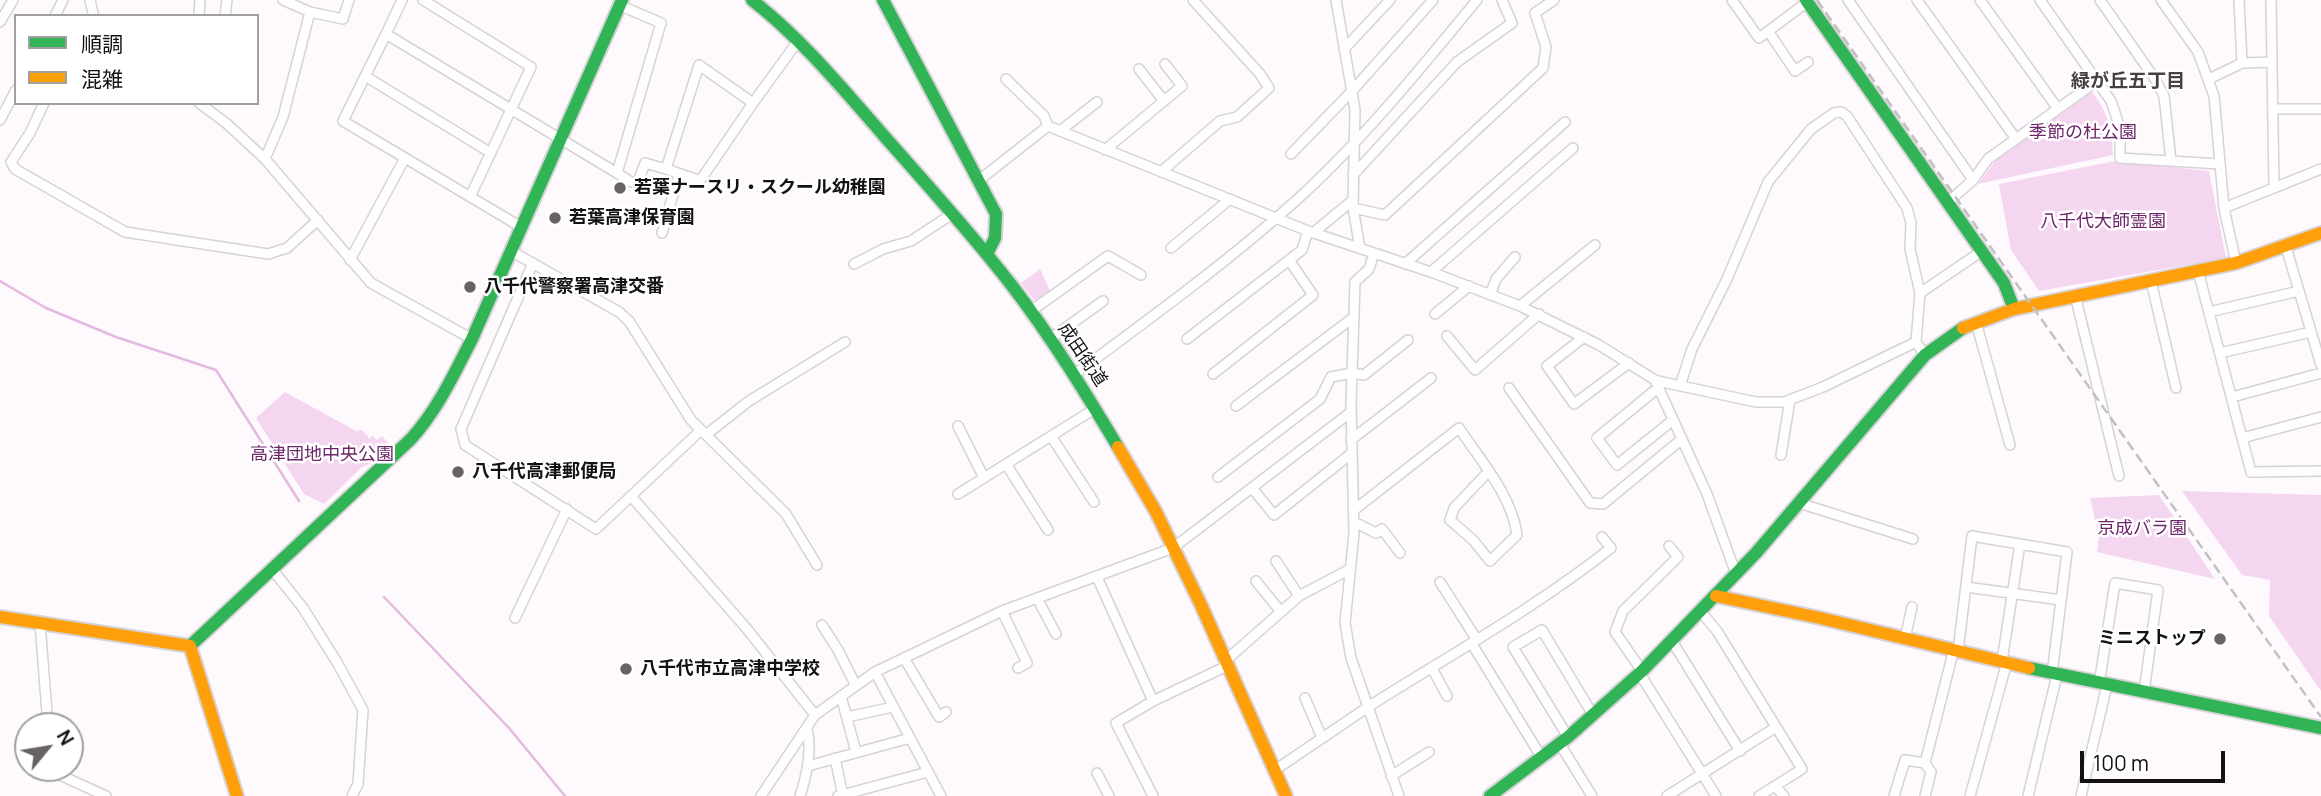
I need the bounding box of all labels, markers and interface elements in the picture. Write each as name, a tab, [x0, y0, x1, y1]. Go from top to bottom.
legend	[14, 14, 259, 105]
text: 順調	[81, 30, 123, 58]
text: 混雑	[81, 65, 123, 93]
district label: 緑が丘五丁目	[2071, 71, 2185, 93]
park label: 季節の杜公園	[2029, 122, 2137, 144]
place label: 若葉ナースリ・スクール幼稚園	[634, 177, 886, 199]
marker: 若葉ナースリ・スクール幼稚園	[612, 180, 628, 196]
place label: 若葉高津保育園	[569, 207, 695, 229]
marker: 若葉高津保育園	[547, 210, 563, 226]
park label: 八千代大師霊園	[2040, 211, 2166, 233]
place label: 八千代警察署高津交番	[484, 276, 664, 298]
marker: 八千代警察署高津交番	[462, 279, 478, 295]
street label: 成田街道	[1053, 319, 1111, 391]
park label: 高津団地中央公園	[250, 444, 394, 466]
place label: 八千代高津郵便局	[472, 461, 616, 483]
marker: 八千代高津郵便局	[450, 464, 466, 480]
park label: 京成バラ園	[2097, 518, 2187, 540]
place label: ミニストップ	[2098, 628, 2206, 650]
marker: ミニストップ	[2212, 631, 2228, 647]
place label: 八千代市立高津中学校	[640, 658, 820, 680]
marker: 八千代市立高津中学校	[618, 661, 634, 677]
north arrow	[14, 712, 84, 782]
text: N	[51, 725, 80, 750]
scale bar	[2083, 736, 2228, 780]
text: 100 m	[2093, 749, 2149, 777]

